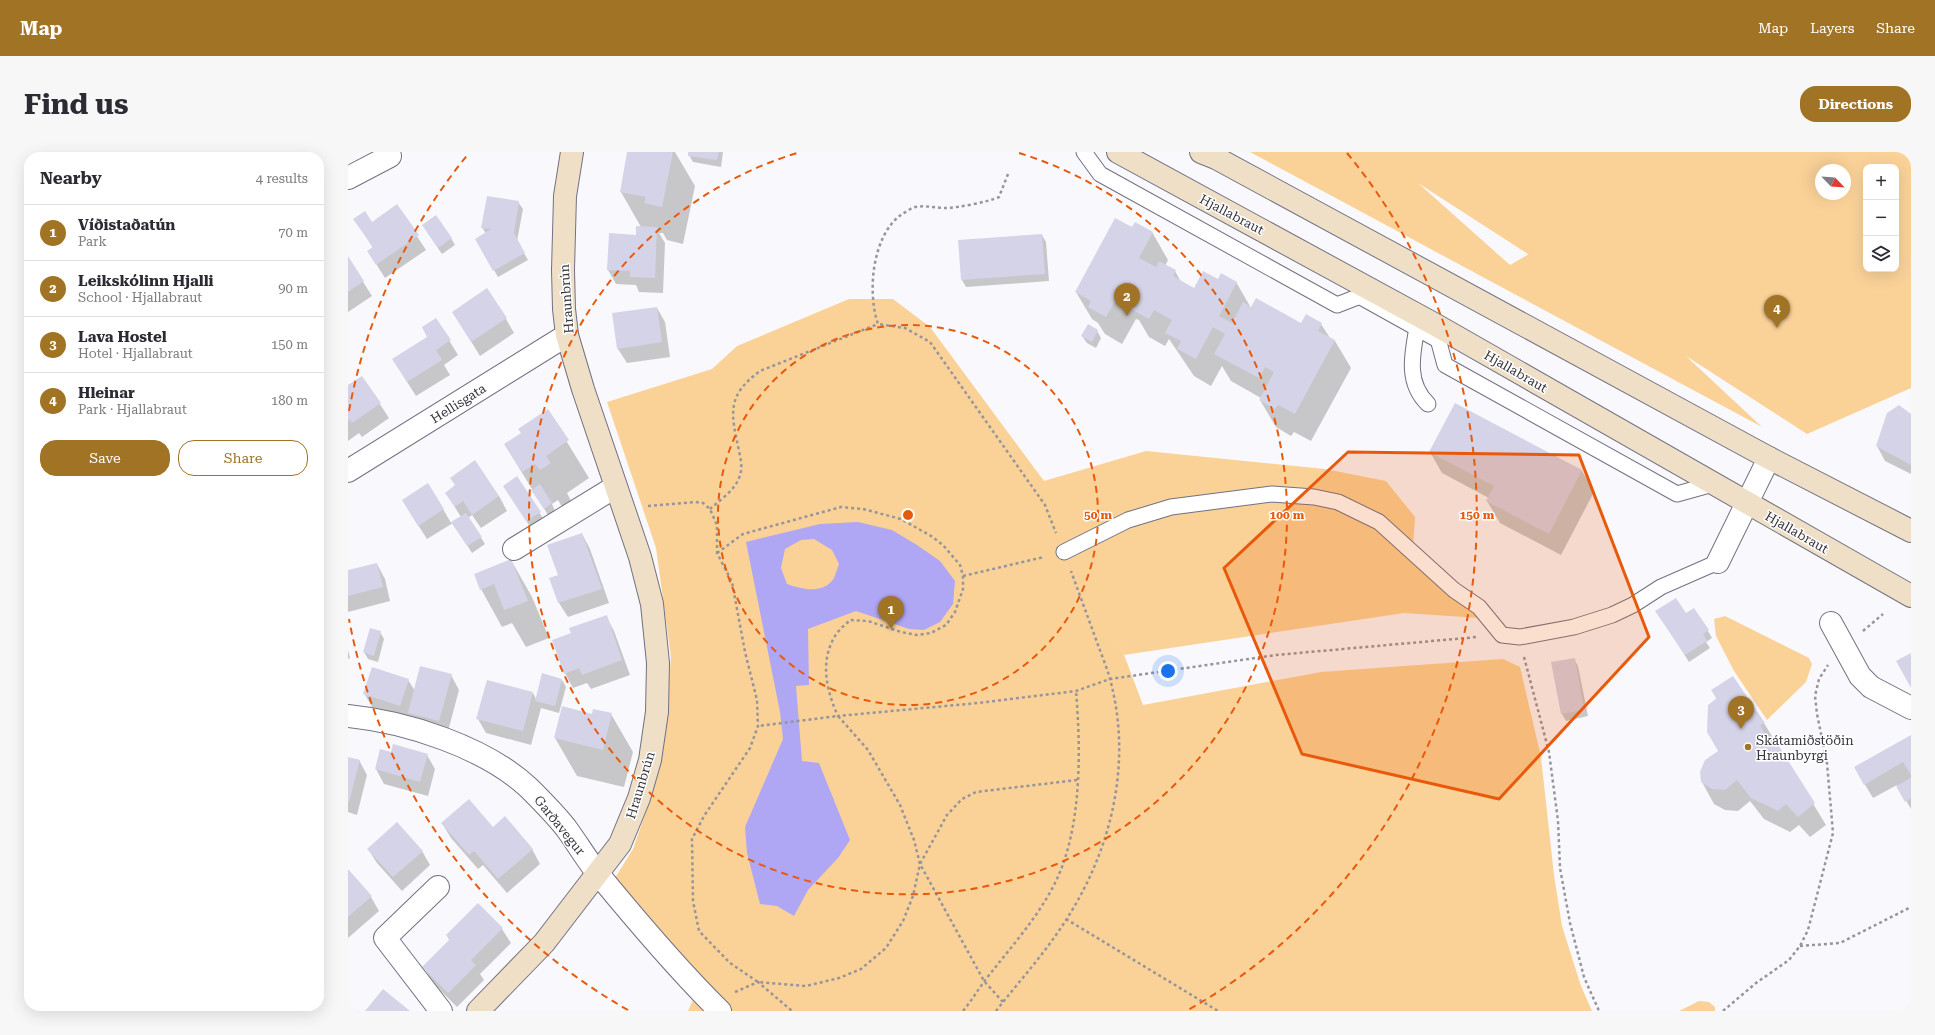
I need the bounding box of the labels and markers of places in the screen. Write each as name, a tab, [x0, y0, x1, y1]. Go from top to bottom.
pin: 2	[1114, 283, 1140, 316]
pin: 4	[1764, 295, 1790, 328]
centre of rings	[901, 508, 915, 522]
pin: 1	[878, 596, 904, 629]
pin: 3	[1728, 696, 1754, 729]
place label: Skátamiðstöðin Hraunbyrgi	[1756, 733, 1854, 763]
marker: Skátamiðstöðin Hraunbyrgi	[1743, 742, 1753, 752]

